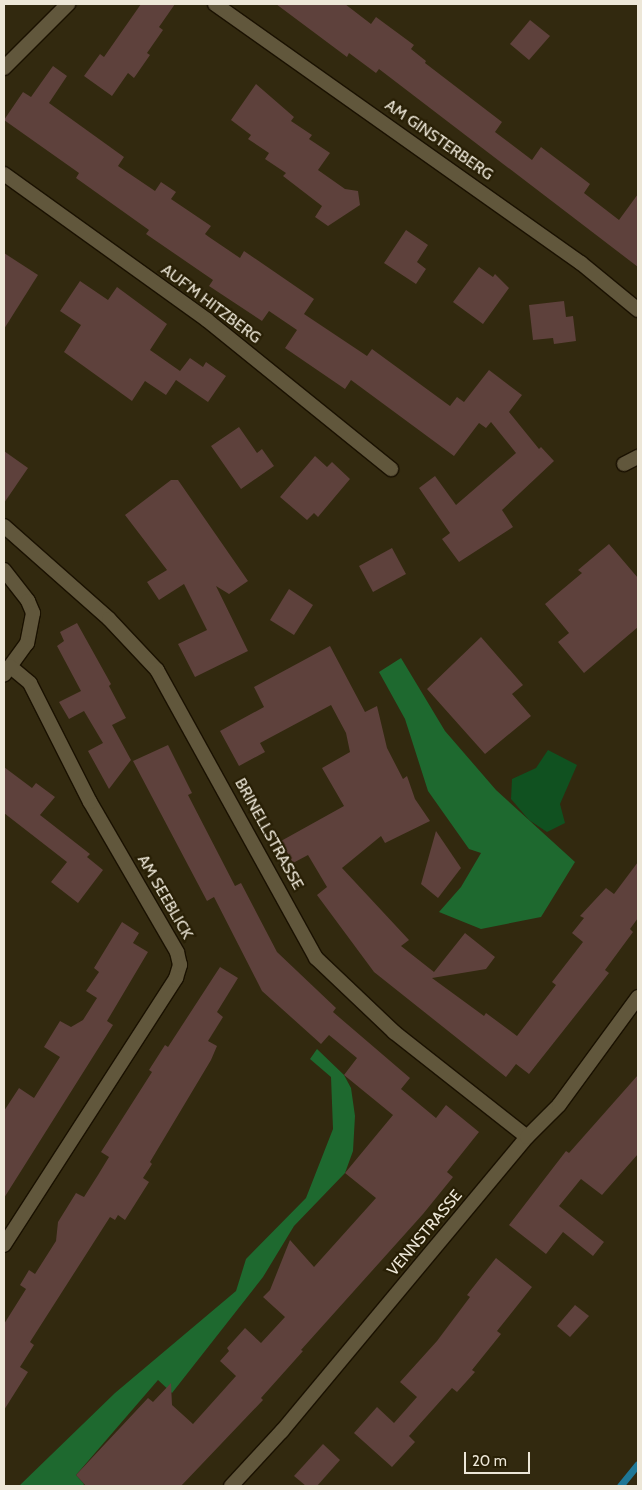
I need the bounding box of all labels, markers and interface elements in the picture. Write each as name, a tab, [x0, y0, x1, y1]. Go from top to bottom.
street label: AM GINSTERBERG	[381, 96, 497, 184]
street label: AUF'M HITZBERG	[157, 260, 265, 348]
street label: BRINELLSTRASSE	[230, 775, 308, 893]
street label: AM SEEBLICK	[133, 851, 197, 943]
street label: VENNSTRASSE	[384, 1186, 466, 1280]
scale bar	[467, 1442, 533, 1474]
text: 20 m	[472, 1452, 507, 1470]

